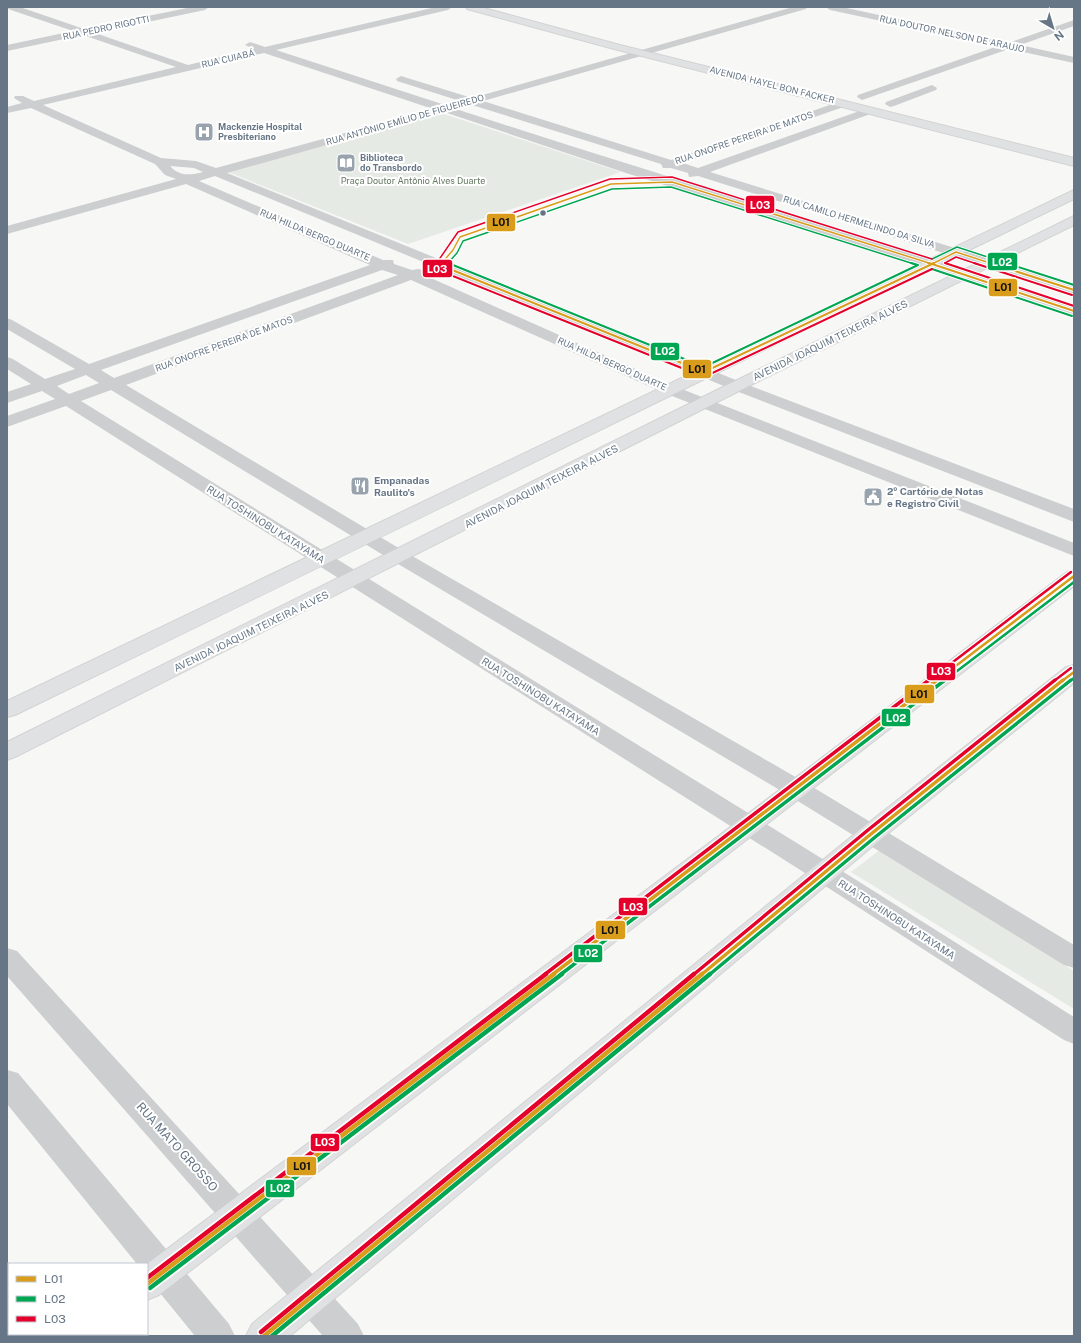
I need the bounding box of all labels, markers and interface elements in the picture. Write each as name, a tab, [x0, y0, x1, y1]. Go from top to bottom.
north arrow	[1033, 8, 1073, 48]
street label: RUA PEDRO RIGOTTI	[62, 13, 150, 42]
street label: RUA DOUTOR NELSON DE ARAUJO	[879, 13, 1026, 54]
text: N	[1052, 29, 1066, 43]
street label: RUA CUIABÁ	[200, 47, 256, 70]
street label: AVENIDA HAYEL BON FACKER	[708, 64, 836, 105]
street label: RUA ANTÔNIO EMÍLIO DE FIGUEIREDO	[325, 92, 486, 147]
street label: RUA ONOFRE PEREIRA DE MATOS	[673, 109, 814, 166]
hospital icon: Mackenzie Hospital Presbiteriano	[193, 121, 215, 143]
place label: Mackenzie Hospital Presbiteriano	[218, 121, 302, 142]
library icon: Biblioteca do Transbordo	[335, 152, 357, 174]
place label: Biblioteca do Transbordo	[360, 152, 422, 173]
park label: Praça Doutor Antônio Alves Duarte	[341, 175, 485, 186]
street label: RUA CAMILO HERMELINDO DA SILVA	[782, 193, 937, 250]
line badge: L03	[745, 195, 775, 214]
text: L03	[750, 199, 770, 211]
street label: RUA HILDA BERGO DUARTE	[259, 206, 372, 263]
unlabelled marker	[538, 208, 548, 218]
line badge: L01	[486, 213, 516, 232]
text: L01	[492, 216, 510, 228]
line badge: L02	[987, 252, 1018, 271]
text: L02	[992, 256, 1012, 268]
line badge: L03	[422, 259, 453, 278]
text: L03	[427, 263, 447, 275]
line badge: L01	[988, 278, 1018, 297]
text: L01	[994, 281, 1012, 293]
street label: AVENIDA JOAQUIM TEIXEIRA ALVES	[751, 297, 910, 383]
street label: RUA ONOFRE PEREIRA DE MATOS	[154, 313, 294, 374]
street label: RUA HILDA BERGO DUARTE	[556, 334, 669, 393]
line badge: L02	[650, 342, 680, 361]
text: L02	[655, 345, 675, 357]
line badge: L01	[682, 359, 712, 379]
text: L01	[688, 363, 706, 375]
street label: AVENIDA JOAQUIM TEIXEIRA ALVES	[462, 442, 620, 530]
place label: Empanadas Raulito's	[374, 474, 429, 498]
restaurant icon: Empanadas Raulito's	[349, 475, 371, 497]
street label: RUA TOSHINOBU KATAYAMA	[205, 483, 327, 565]
place label: 2º Cartório de Notas e Registro Civil	[887, 485, 983, 509]
public building icon: 2º Cartório de Notas e Registro Civil	[862, 486, 884, 508]
street label: AVENIDA JOAQUIM TEIXEIRA ALVES	[172, 588, 331, 674]
street label: RUA TOSHINOBU KATAYAMA	[480, 655, 602, 737]
line badge: L03	[926, 662, 956, 681]
text: L03	[931, 665, 951, 677]
line badge: L01	[904, 684, 935, 704]
text: L01	[910, 688, 928, 700]
line badge: L02	[881, 708, 911, 727]
text: L02	[886, 712, 906, 724]
street label: RUA TOSHINOBU KATAYAMA	[836, 877, 958, 961]
line badge: L03	[618, 897, 648, 916]
text: L03	[623, 901, 643, 913]
line badge: L01	[595, 920, 626, 940]
text: L01	[601, 924, 619, 936]
line badge: L02	[573, 944, 603, 963]
text: L02	[578, 947, 598, 959]
street label: RUA MATO GROSSO	[133, 1100, 221, 1194]
line badge: L03	[310, 1133, 340, 1152]
text: L03	[315, 1136, 335, 1148]
line badge: L01	[286, 1156, 317, 1176]
text: L01	[293, 1160, 311, 1172]
line badge: L02	[265, 1179, 295, 1198]
text: L02	[270, 1182, 290, 1194]
legend	[8, 1263, 148, 1335]
text: L01	[44, 1272, 63, 1286]
text: L02	[44, 1292, 65, 1306]
text: L03	[44, 1312, 66, 1326]

